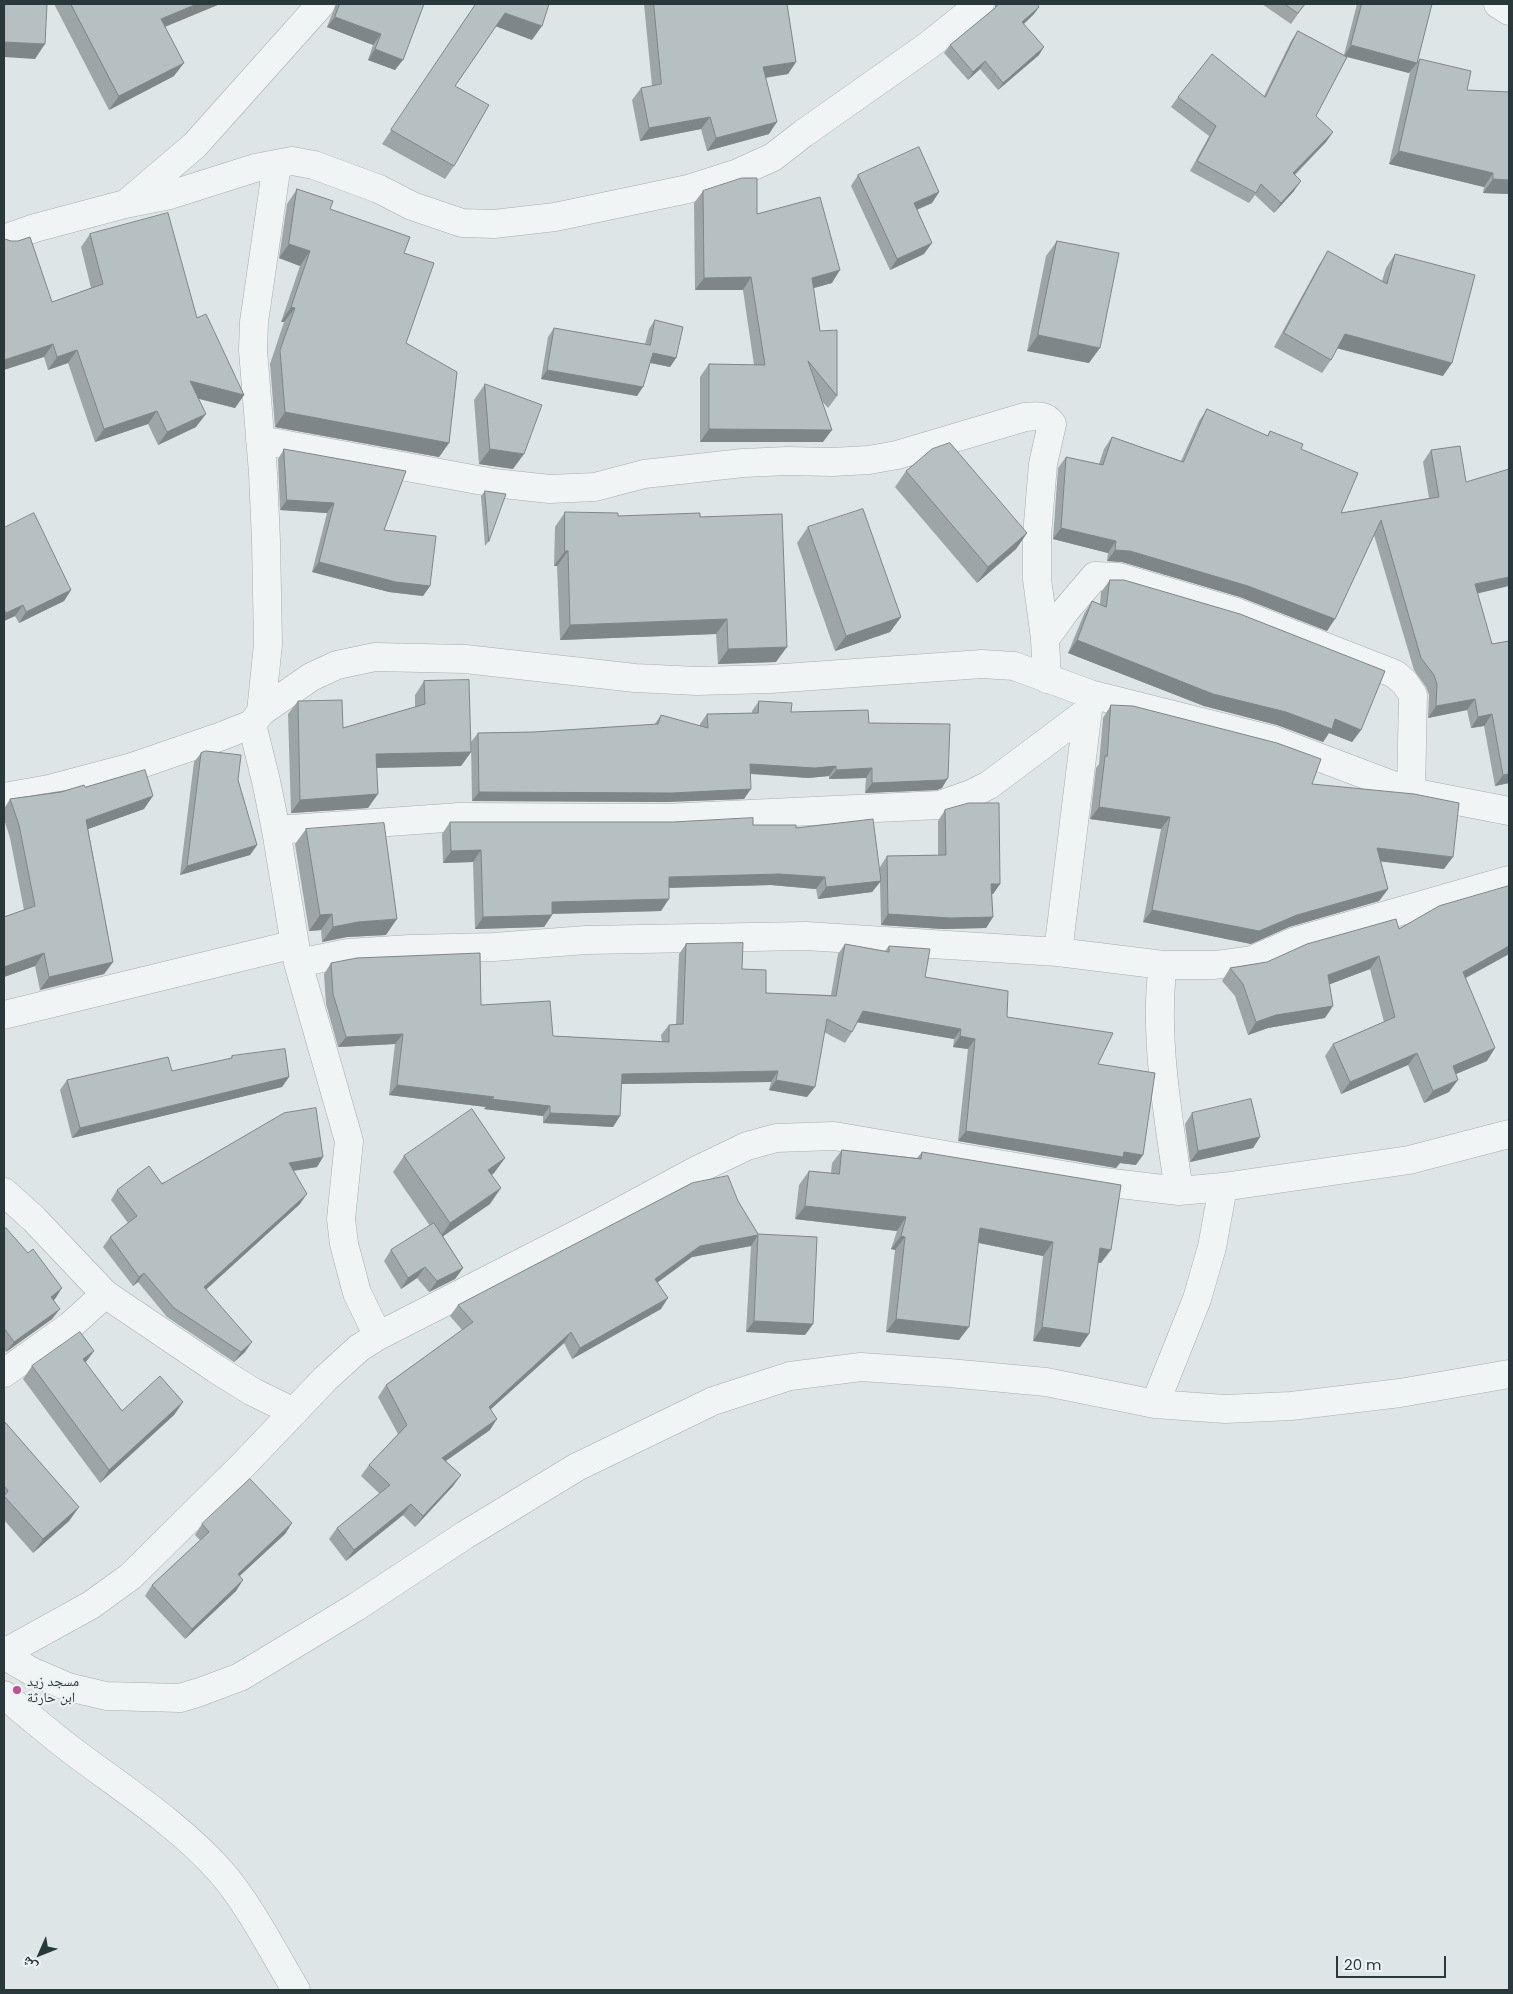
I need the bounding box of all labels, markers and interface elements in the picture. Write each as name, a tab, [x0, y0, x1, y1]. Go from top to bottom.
place label: مسجد زيد ابن حارثة	[27, 1674, 79, 1706]
marker: مسجد زيد ابن حارثة	[11, 1684, 23, 1696]
north arrow	[15, 1929, 65, 1979]
scale bar	[1338, 1946, 1448, 1978]
text: ش	[17, 1952, 42, 1977]
text: 20 m	[1344, 1954, 1382, 1975]

